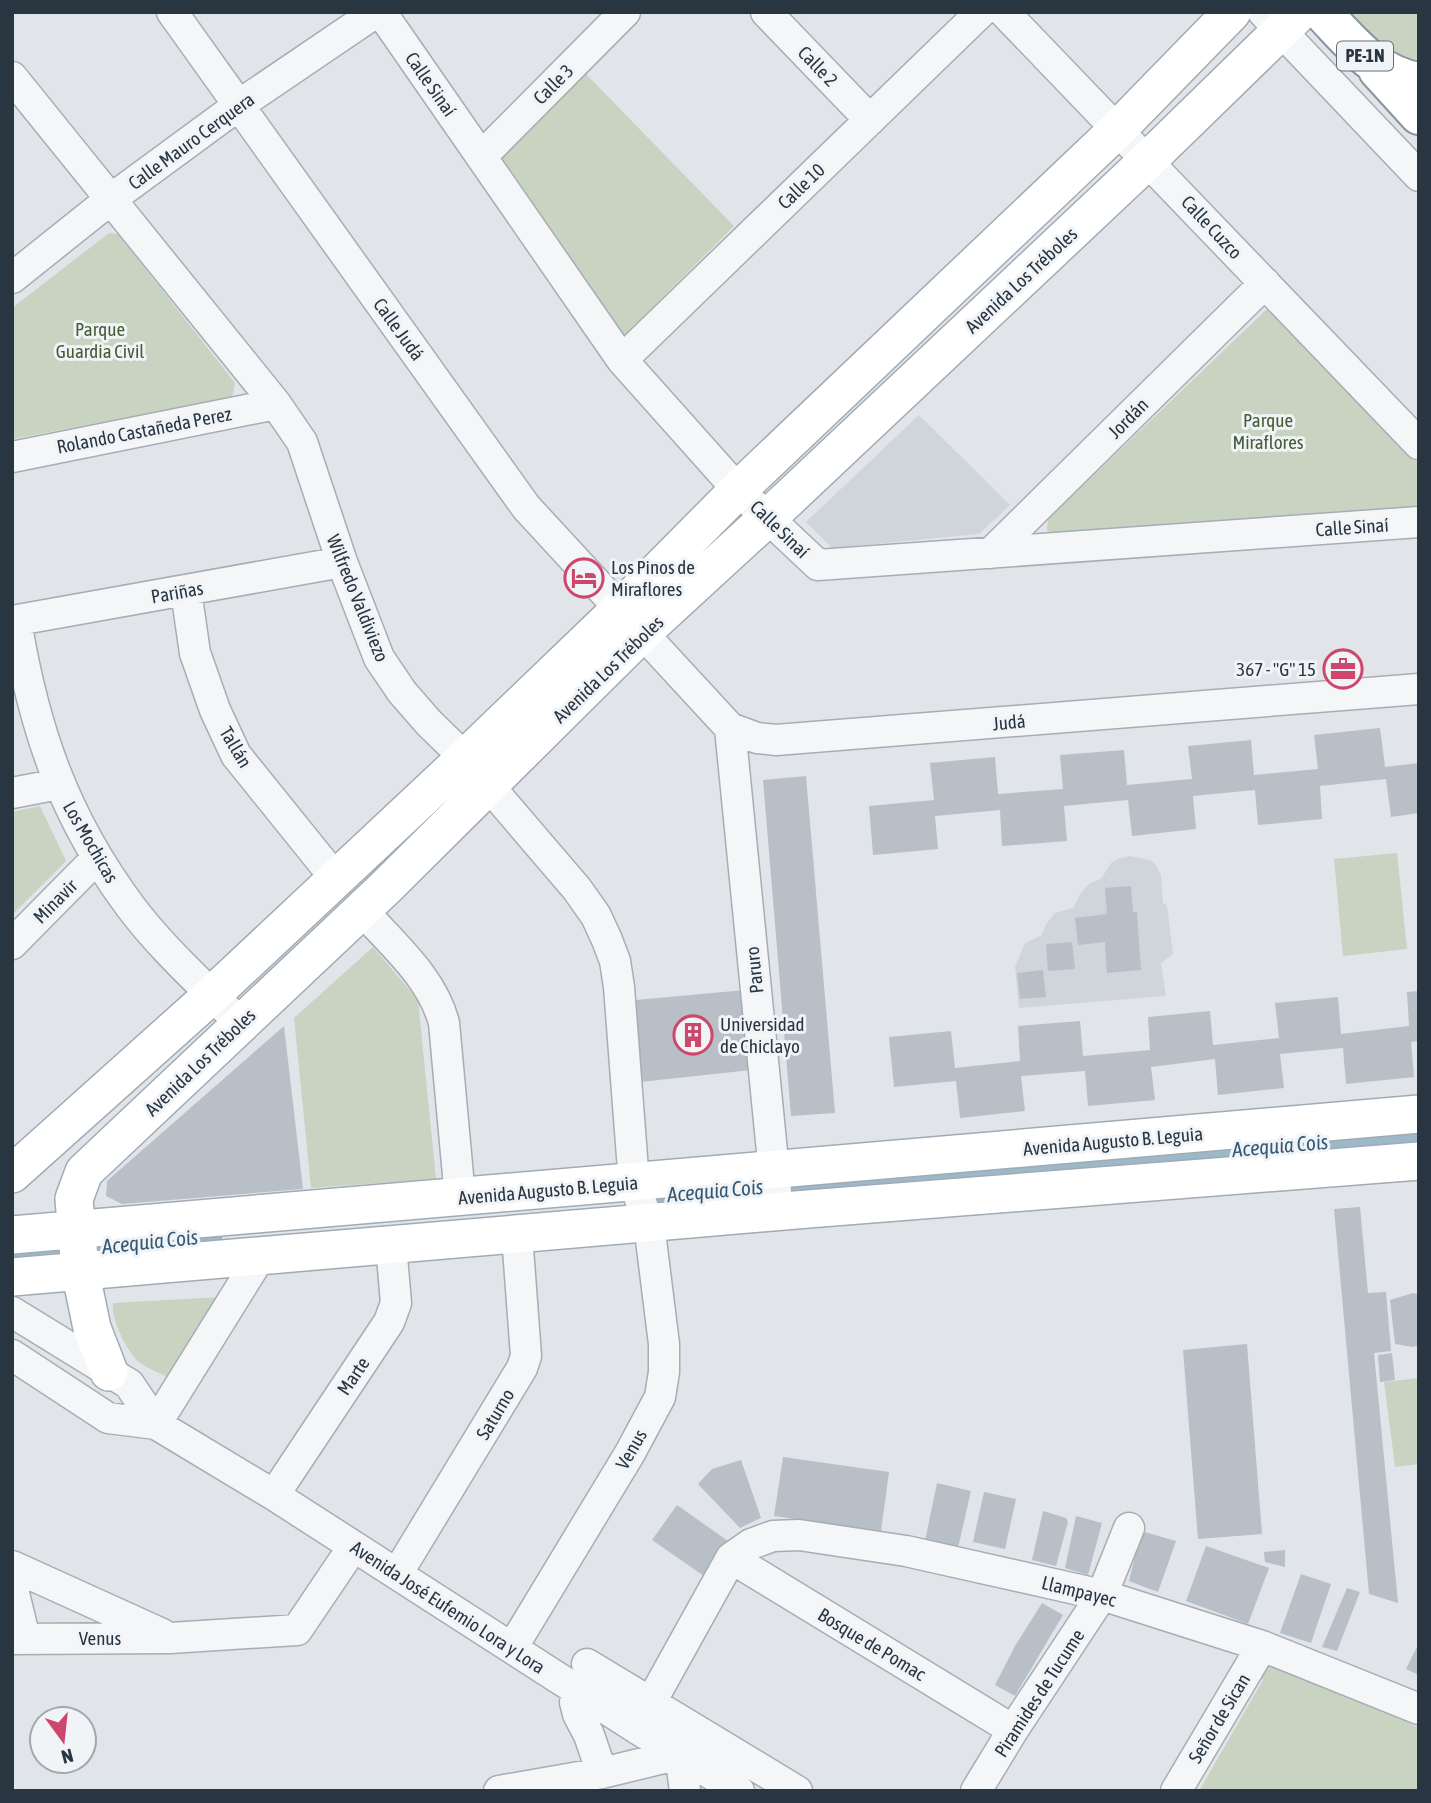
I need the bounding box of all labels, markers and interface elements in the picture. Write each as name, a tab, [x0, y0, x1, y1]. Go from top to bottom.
street label: Calle 2	[794, 41, 842, 91]
road number: PE-1N	[1337, 42, 1393, 70]
street label: Calle Sinaí	[401, 48, 461, 120]
street label: Calle 3	[528, 59, 578, 109]
street label: Calle Mauro Cerquera	[124, 88, 258, 194]
street label: Calle 10	[773, 158, 829, 213]
street label: Calle Cuzco	[1177, 191, 1247, 263]
street label: Avenida Los Tréboles	[961, 222, 1082, 337]
street label: Calle Judá	[369, 294, 429, 364]
park label: Parque Guardia Civil	[56, 318, 144, 362]
street label: Jordán	[1103, 393, 1153, 443]
street label: Rolando Castañeda Perez	[55, 402, 233, 458]
park label: Parque Miraflores	[1232, 409, 1304, 453]
street label: Calle Sinaí	[746, 496, 814, 562]
street label: Calle Sinaí	[1315, 513, 1389, 541]
street label: Wilfredo Valdiviezo	[322, 531, 394, 665]
place label: Los Pinos de Miraflores	[611, 556, 695, 600]
hotel icon: Los Pinos de Miraflores	[563, 557, 605, 599]
street label: Pariñas	[149, 577, 205, 607]
street label: Avenida Los Tréboles	[548, 611, 668, 727]
office icon: 367 - "G" 15	[1322, 648, 1364, 690]
place label: 367 - "G" 15	[1236, 658, 1316, 680]
street label: Judá	[992, 710, 1026, 734]
street label: Tallán	[215, 722, 257, 772]
street label: Los Mochicas	[59, 797, 123, 887]
street label: Minavir	[28, 874, 82, 928]
street label: Paruro	[741, 945, 767, 995]
street label: Avenida Los Tréboles	[140, 1004, 260, 1120]
place label: Universidad de Chiclayo	[720, 1013, 805, 1057]
building icon: Universidad de Chiclayo	[672, 1014, 714, 1056]
street label: Avenida Augusto B. Leguia	[1022, 1122, 1204, 1160]
water label: Acequia Cois	[1230, 1129, 1329, 1161]
street label: Avenida Augusto B. Leguia	[457, 1171, 639, 1209]
water label: Acequia Cois	[665, 1174, 764, 1206]
water label: Acequia Cois	[100, 1224, 199, 1258]
street label: Marte	[332, 1353, 374, 1399]
street label: Saturno	[471, 1385, 519, 1443]
street label: Venus	[611, 1425, 651, 1473]
street label: Avenida José Eufemio Lora y Lora	[347, 1536, 549, 1678]
street label: Llampayec	[1039, 1571, 1119, 1611]
street label: Bosque de Pomac	[814, 1603, 931, 1685]
street label: Piramides de Tucume	[990, 1625, 1088, 1761]
street label: Venus	[79, 1627, 122, 1649]
street label: Señor de Sican	[1184, 1669, 1254, 1767]
north arrow	[28, 1705, 98, 1775]
text: N	[59, 1744, 76, 1768]

